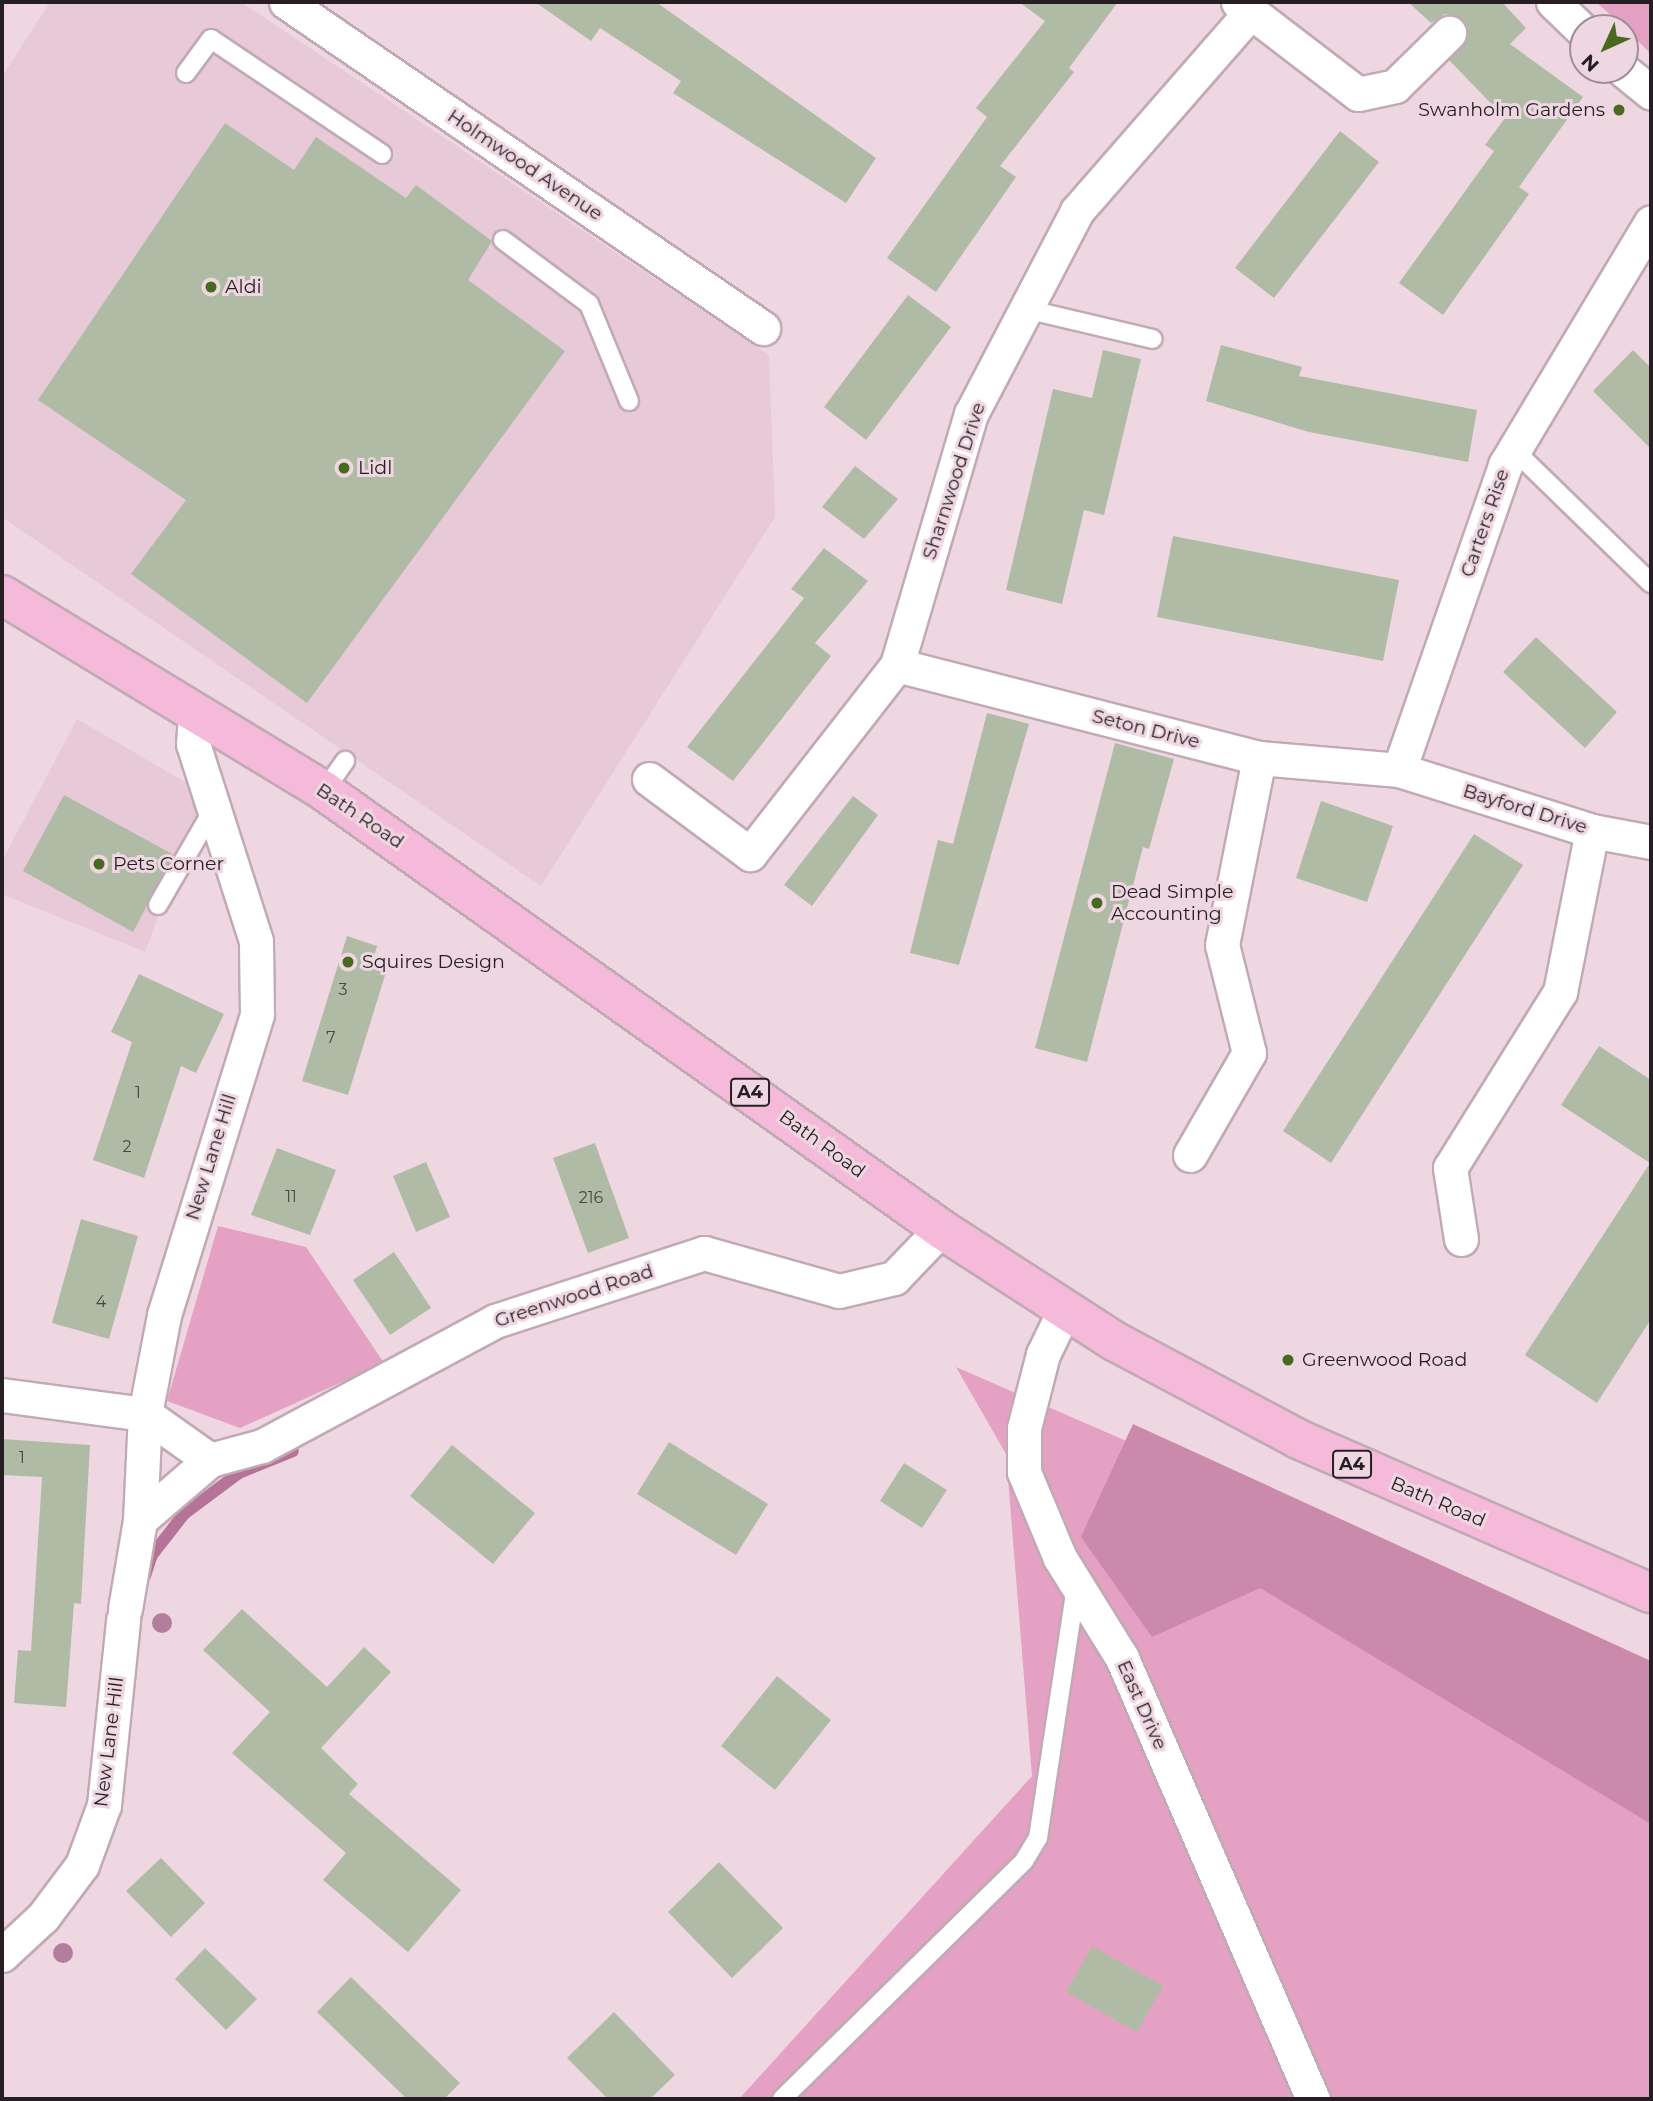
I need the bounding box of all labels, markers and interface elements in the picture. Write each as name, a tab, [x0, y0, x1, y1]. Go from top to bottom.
north arrow	[1569, 14, 1639, 84]
text: N	[1577, 49, 1604, 76]
place label: Swanholm Gardens	[1418, 99, 1605, 121]
marker: Swanholm Gardens	[1611, 102, 1627, 118]
street label: Holmwood Avenue	[443, 105, 607, 225]
place label: Aldi	[225, 276, 262, 298]
marker: Aldi	[203, 279, 219, 295]
street label: Sharnwood Drive	[918, 400, 990, 562]
place label: Lidl	[358, 457, 392, 479]
marker: Lidl	[336, 460, 352, 476]
street label: Carters Rise	[1456, 466, 1514, 580]
street label: Seton Drive	[1090, 705, 1202, 753]
street label: Bath Road	[312, 778, 408, 854]
street label: Bayford Drive	[1460, 779, 1590, 839]
place label: Pets Corner	[113, 853, 224, 875]
marker: Pets Corner	[91, 856, 107, 872]
place label: Dead Simple Accounting	[1111, 881, 1233, 925]
marker: Dead Simple Accounting	[1089, 895, 1105, 911]
place label: Squires Design	[362, 951, 505, 973]
marker: Squires Design	[340, 954, 356, 970]
house number: 3	[338, 980, 348, 1000]
house number: 7	[326, 1028, 336, 1048]
road number: A4	[729, 1078, 771, 1106]
house number: 1	[135, 1083, 141, 1103]
street label: New Lane Hill	[181, 1091, 241, 1223]
street label: Bath Road	[775, 1105, 869, 1183]
house number: 2	[122, 1137, 132, 1157]
house number: 11	[285, 1187, 297, 1207]
house number: 216	[579, 1188, 603, 1208]
street label: Greenwood Road	[492, 1260, 656, 1332]
house number: 4	[96, 1292, 106, 1312]
place label: Greenwood Road	[1302, 1349, 1467, 1371]
marker: Greenwood Road	[1280, 1352, 1296, 1368]
house number: 1	[19, 1448, 25, 1468]
road number: A4	[1331, 1450, 1373, 1478]
street label: Bath Road	[1387, 1472, 1489, 1532]
street label: East Drive	[1112, 1657, 1172, 1753]
street label: New Lane Hill	[90, 1676, 128, 1808]

